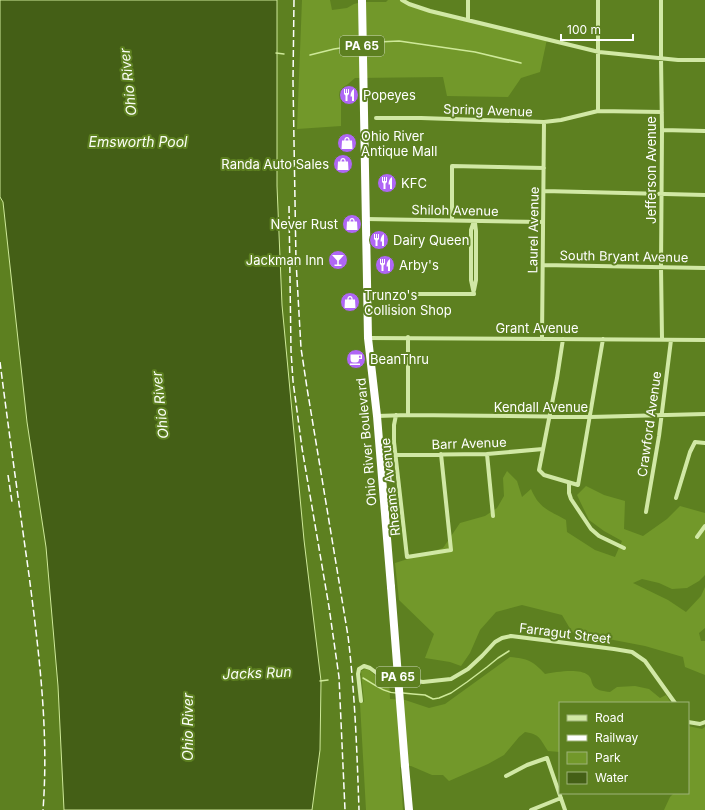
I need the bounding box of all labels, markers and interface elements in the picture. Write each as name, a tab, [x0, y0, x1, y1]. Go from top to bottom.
scale bar	[561, 16, 633, 42]
text: 100 m	[567, 22, 601, 37]
road number: PA 65	[340, 36, 384, 56]
water label: Ohio River	[115, 47, 140, 117]
restaurant icon: Popeyes	[338, 84, 360, 106]
place label: Popeyes	[363, 87, 416, 103]
street label: Spring Avenue	[443, 100, 533, 120]
street label: Jefferson Avenue	[643, 116, 659, 224]
place label: Ohio River Antique Mall	[361, 128, 437, 159]
shop icon: Ohio River Antique Mall	[336, 132, 358, 154]
water label: Emsworth Pool	[88, 133, 188, 150]
shop icon: Randa Auto Sales	[332, 153, 354, 175]
place label: Randa Auto Sales	[221, 156, 329, 172]
restaurant icon: KFC	[376, 172, 398, 194]
place label: KFC	[401, 175, 427, 191]
street label: Laurel Avenue	[524, 186, 542, 274]
street label: Shiloh Avenue	[411, 201, 499, 219]
shop icon: Never Rust	[341, 213, 363, 235]
place label: Never Rust	[271, 216, 338, 232]
restaurant icon: Dairy Queen	[368, 229, 390, 251]
place label: Dairy Queen	[393, 232, 469, 248]
street label: South Bryant Avenue	[559, 247, 689, 265]
bar icon: Jackman Inn	[327, 249, 349, 271]
place label: Jackman Inn	[246, 252, 324, 268]
restaurant icon: Arby's	[374, 254, 396, 276]
place label: Arby's	[399, 257, 439, 273]
place label: Trunzo's Collision Shop	[364, 287, 452, 318]
shop icon: Trunzo's Collision Shop	[339, 291, 361, 313]
street label: Grant Avenue	[495, 320, 579, 336]
cafe icon: BeanThru	[345, 348, 367, 370]
place label: BeanThru	[370, 351, 429, 367]
water label: Ohio River	[147, 370, 172, 440]
street label: Crawford Avenue	[634, 370, 664, 478]
street label: Ohio River Boulevard	[352, 377, 380, 507]
street label: Kendall Avenue	[494, 399, 588, 415]
street label: Barr Avenue	[431, 434, 507, 452]
street label: Rheams Avenue	[377, 437, 403, 537]
street label: Farragut Street	[518, 619, 612, 647]
water label: Jacks Run	[222, 663, 292, 682]
road number: PA 65	[376, 667, 420, 687]
water label: Ohio River	[179, 692, 196, 761]
legend	[559, 702, 689, 794]
text: Road	[595, 710, 624, 725]
text: Railway	[595, 730, 639, 745]
text: Park	[595, 750, 621, 765]
text: Water	[595, 770, 629, 785]

